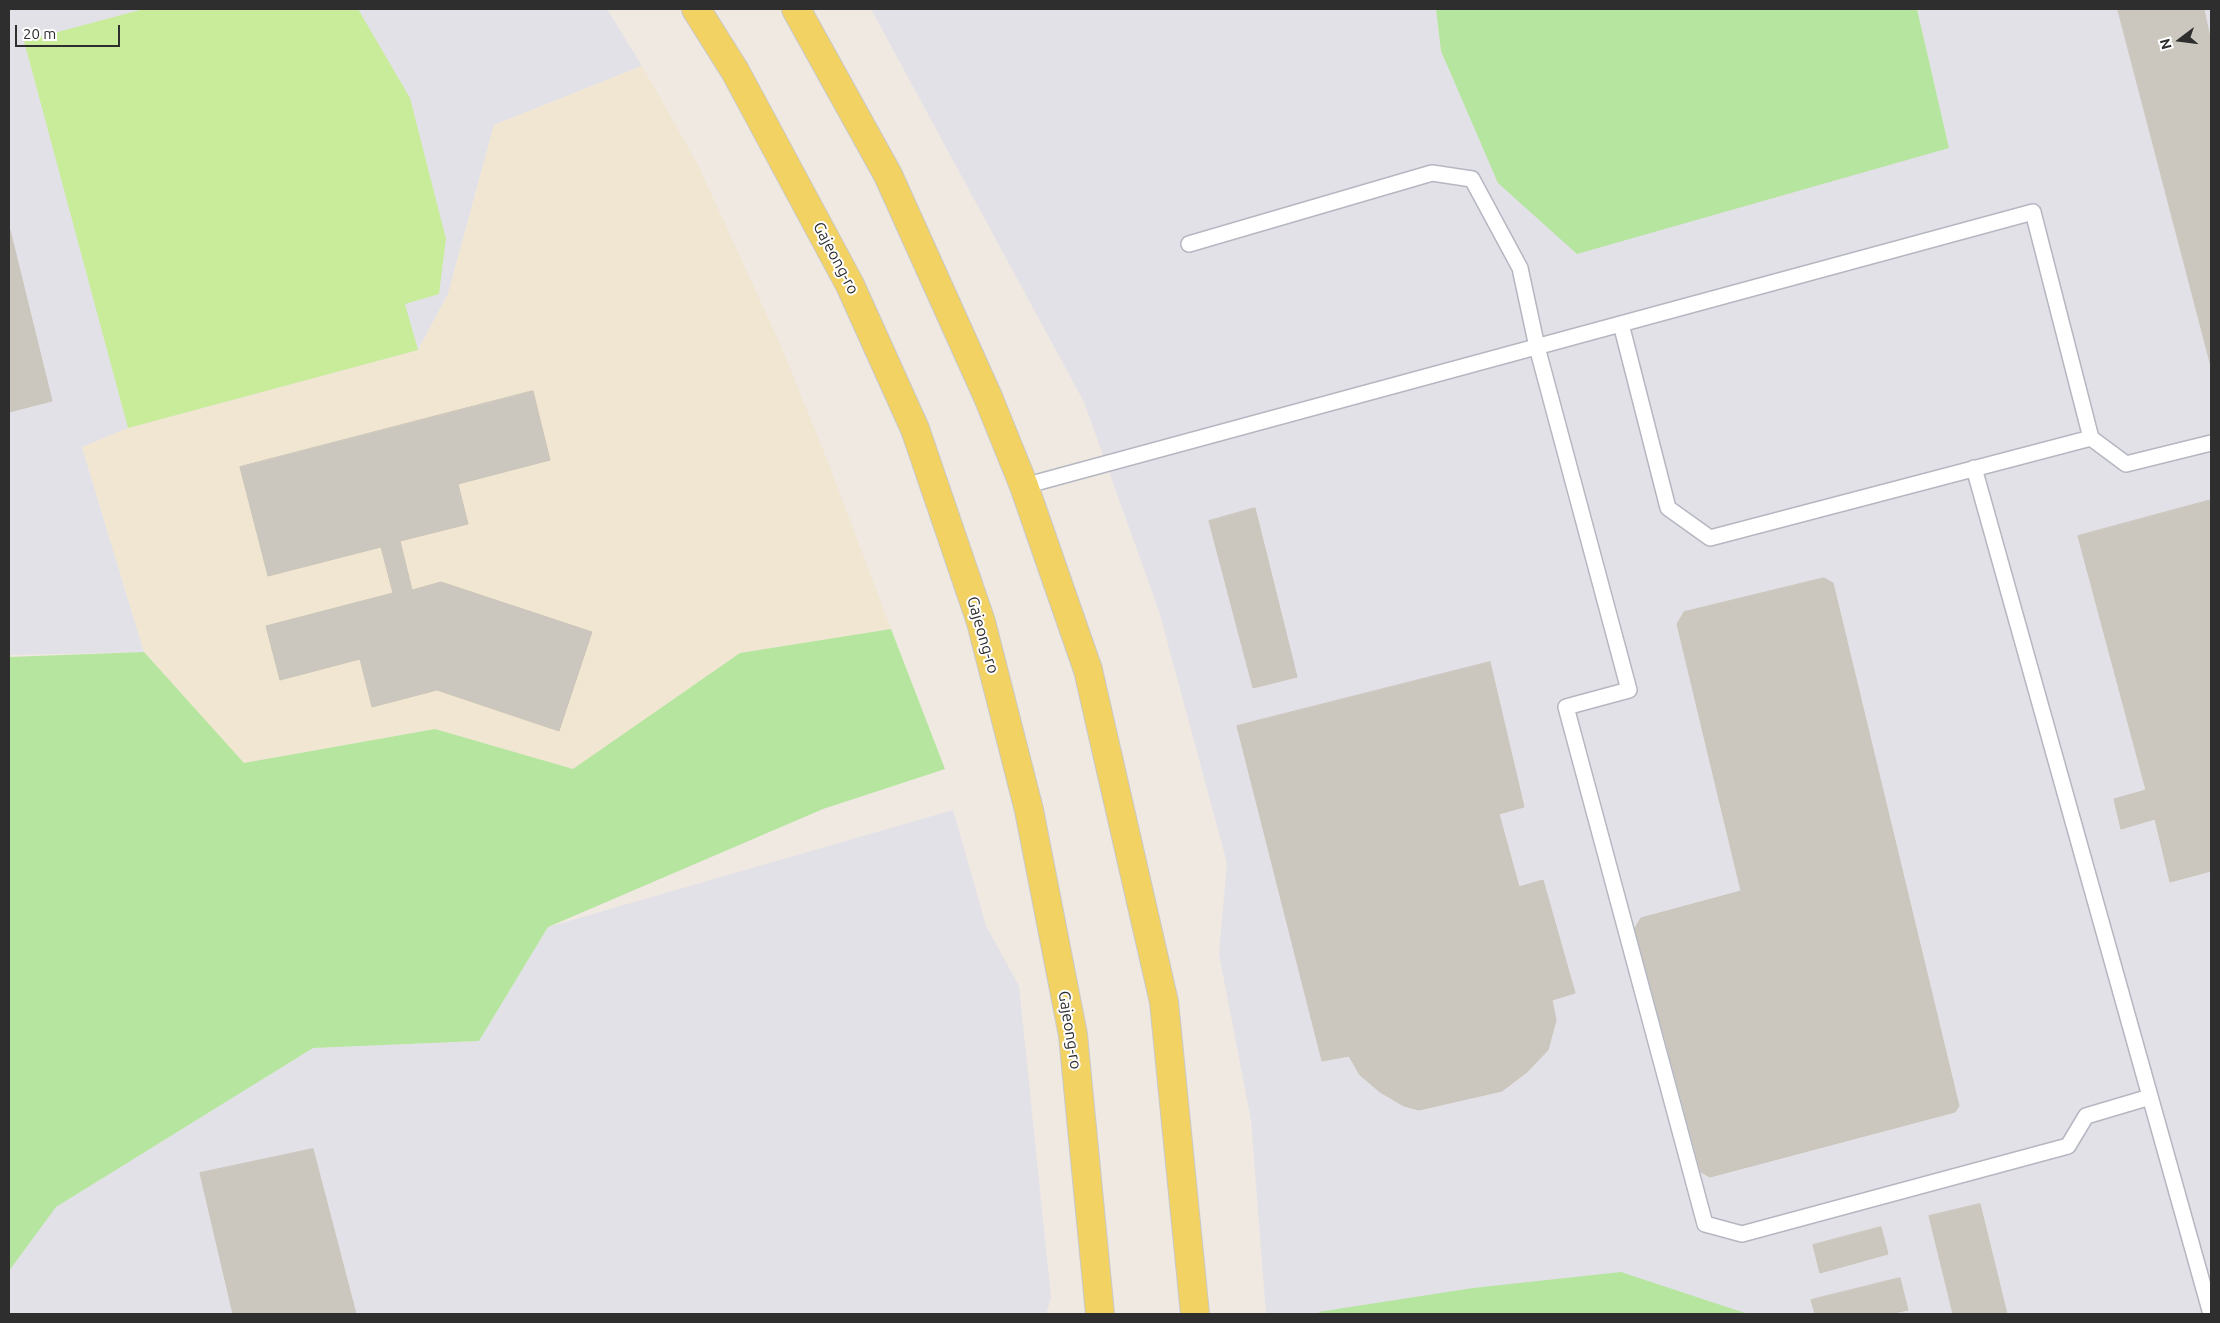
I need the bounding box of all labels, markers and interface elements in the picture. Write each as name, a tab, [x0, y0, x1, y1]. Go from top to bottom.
scale bar	[18, 15, 122, 47]
north arrow	[2155, 15, 2205, 65]
text: 20 m	[23, 25, 56, 42]
text: N	[2156, 37, 2175, 51]
street label: Gajeong-ro	[809, 218, 863, 298]
street label: Gajeong-ro	[963, 594, 1003, 676]
street label: Gajeong-ro	[1054, 989, 1086, 1071]

